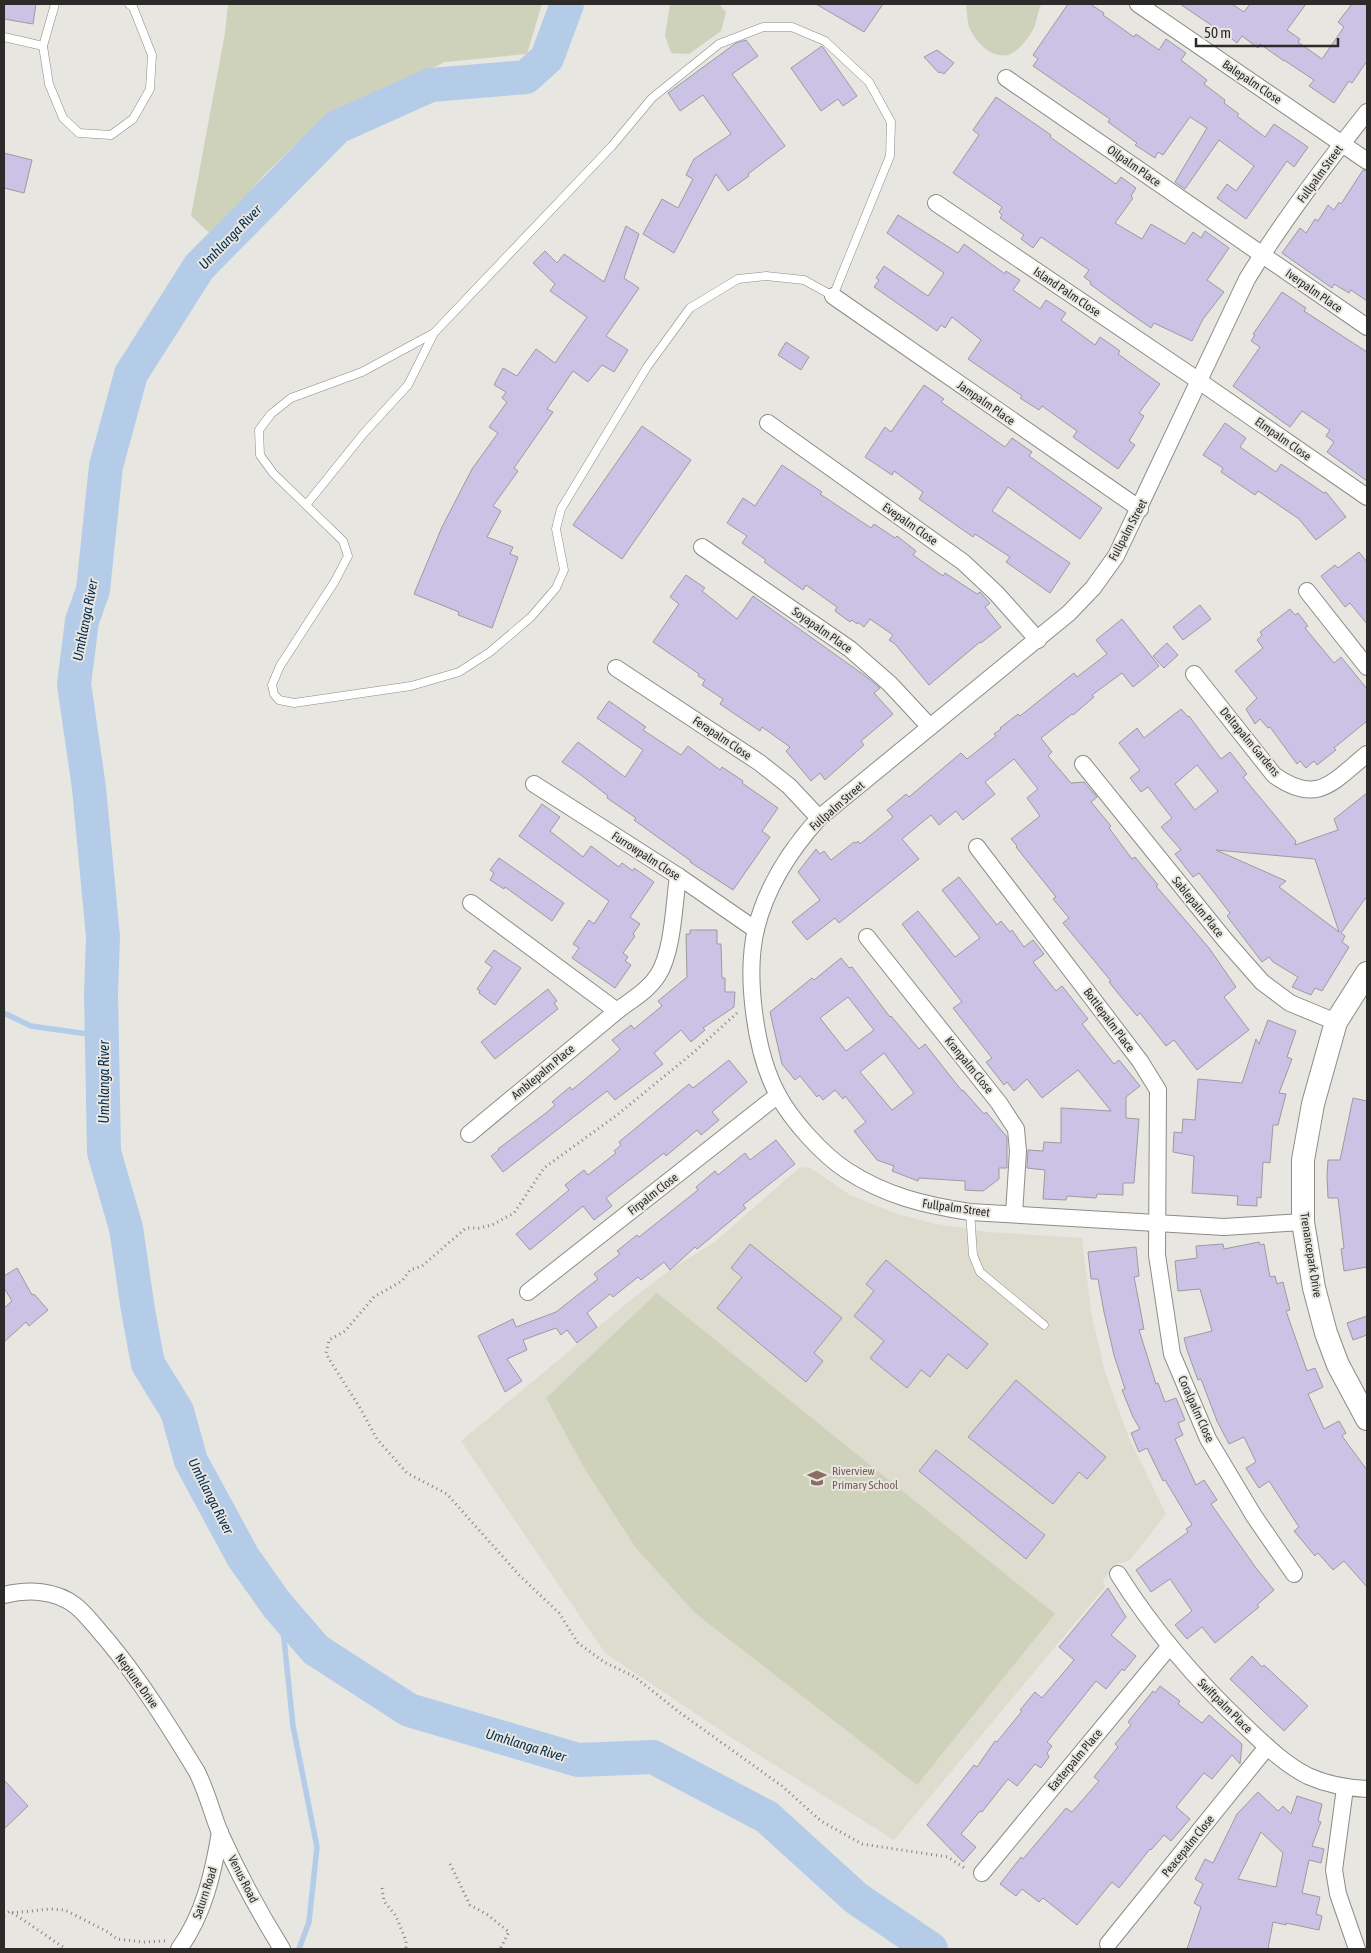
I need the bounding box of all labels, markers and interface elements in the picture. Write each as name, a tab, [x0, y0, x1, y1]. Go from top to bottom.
scale bar	[1196, 15, 1338, 47]
text: 50 m	[1204, 24, 1231, 41]
street label: Balepalm Close	[1220, 57, 1284, 107]
street label: Oilpalm Place	[1105, 142, 1163, 190]
street label: Fullpalm Street	[1294, 142, 1346, 206]
water label: Umhlanga River	[195, 201, 265, 272]
street label: Island Palm Close	[1031, 264, 1103, 320]
street label: Iverpalm Place	[1283, 266, 1345, 316]
street label: Jampalm Place	[954, 378, 1018, 428]
street label: Elmpalm Close	[1252, 414, 1314, 464]
street label: Fullpalm Street	[1106, 496, 1150, 563]
street label: Evepalm Close	[880, 500, 940, 548]
water label: Umhlanga River	[69, 577, 101, 662]
street label: Soyapalm Place	[789, 604, 855, 656]
street label: Deltapalm Gardens	[1217, 705, 1283, 779]
street label: Ferapalm Close	[690, 713, 754, 763]
street label: Fullpalm Street	[807, 778, 868, 834]
street label: Furrowpalm Close	[609, 829, 683, 883]
street label: Sablepalm Place	[1169, 874, 1227, 940]
street label: Bottlepalm Place	[1081, 985, 1137, 1055]
street label: Kranpalm Close	[942, 1034, 996, 1096]
water label: Umhlanga River	[96, 1040, 112, 1124]
street label: Amblepalm Place	[509, 1042, 577, 1102]
street label: Firpalm Close	[625, 1170, 681, 1218]
street label: Fullpalm Street	[921, 1196, 991, 1220]
street label: Trenancepark Drive	[1297, 1212, 1325, 1298]
street label: Coralpalm Close	[1175, 1373, 1217, 1445]
water label: Umhlanga River	[185, 1455, 237, 1537]
place label: Riverview Primary School	[832, 1464, 899, 1492]
school or university icon: Riverview Primary School	[806, 1467, 828, 1489]
street label: Neptune Drive	[113, 1651, 161, 1711]
street label: Swiftpalm Place	[1195, 1676, 1255, 1736]
water label: Umhlanga River	[484, 1725, 569, 1765]
street label: Easterpalm Place	[1045, 1726, 1105, 1794]
street label: Peacepalm Close	[1159, 1812, 1217, 1880]
street label: Venus Road	[225, 1853, 261, 1905]
street label: Saturn Road	[190, 1865, 220, 1921]

